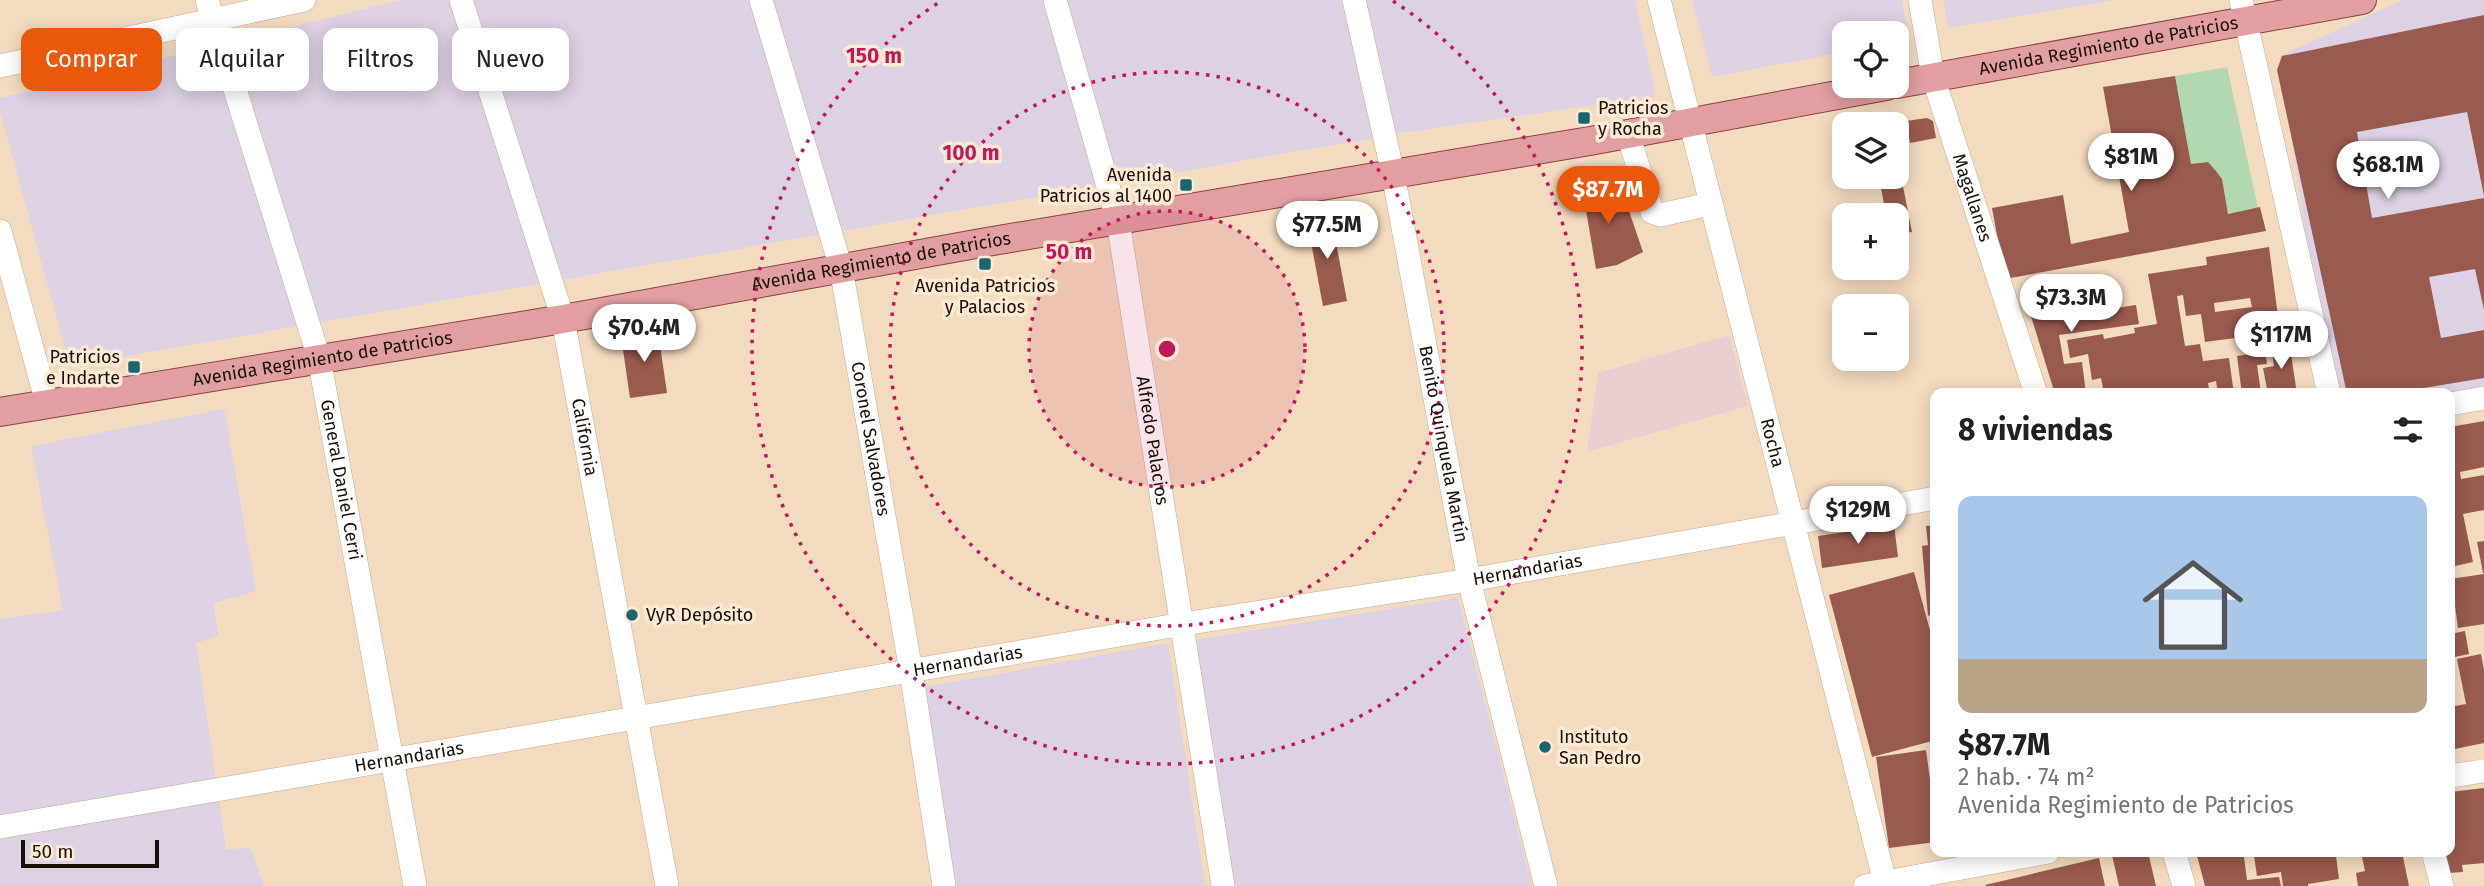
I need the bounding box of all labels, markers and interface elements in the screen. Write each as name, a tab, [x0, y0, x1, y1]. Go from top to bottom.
street label: Avenida Regimiento de Patricios	[1977, 12, 2240, 80]
map controls	[1832, 21, 1909, 371]
button: locate	[1832, 21, 1909, 98]
chip: Comprar	[21, 28, 162, 91]
chip: Alquilar	[176, 28, 309, 91]
chip: Filtros	[323, 28, 438, 91]
chip: Nuevo	[452, 28, 569, 91]
text: 150 m	[846, 43, 902, 69]
place label: Patricios y Rocha	[1598, 97, 1668, 140]
marker: Patricios y Rocha	[1576, 110, 1592, 126]
button: layers	[1832, 112, 1909, 189]
pin: $81M	[2090, 134, 2172, 193]
text: 100 m	[942, 140, 1000, 166]
text: $81M	[2104, 142, 2158, 170]
pin: $68.1M	[2331, 142, 2445, 201]
text: $68.1M	[2353, 150, 2423, 178]
street label: Magallanes	[1948, 151, 1997, 245]
place label: Avenida Patricios al 1400	[1040, 164, 1172, 207]
pin: $87.7M	[1551, 166, 1665, 226]
text: $87.7M	[1573, 175, 1643, 203]
marker: Avenida Patricios al 1400	[1178, 177, 1194, 193]
pin: $77.5M	[1270, 202, 1384, 261]
button: +	[1832, 203, 1909, 280]
text: $77.5M	[1292, 210, 1362, 238]
street label: Avenida Regimiento de Patricios	[750, 227, 1012, 295]
text: 50 m	[1046, 239, 1092, 265]
marker: Avenida Patricios y Palacios	[977, 256, 993, 272]
pin: $73.3M	[2014, 274, 2128, 334]
place label: Avenida Patricios y Palacios	[915, 275, 1055, 318]
text: $73.3M	[2036, 283, 2106, 311]
button: −	[1832, 294, 1909, 371]
pin: $70.4M	[587, 304, 701, 364]
pin: $117M	[2232, 312, 2330, 371]
text: $70.4M	[608, 313, 680, 341]
text: $117M	[2250, 320, 2312, 348]
street label: Avenida Regimiento de Patricios	[191, 326, 454, 391]
centre of rings	[1155, 337, 1179, 361]
street label: Benito Quinquela Martín	[1414, 344, 1473, 544]
place label: Patricios e Indarte	[46, 346, 120, 389]
marker: Patricios e Indarte	[126, 359, 142, 375]
street label: Coronel Salvadores	[846, 360, 895, 518]
street label: Alfredo Palacios	[1132, 374, 1174, 507]
street label: California	[567, 396, 603, 478]
street label: General Daniel Cerri	[316, 398, 367, 562]
icon: filters	[2389, 411, 2427, 449]
text: 8 viviendas	[1958, 412, 2113, 448]
street label: Rocha	[1756, 416, 1789, 470]
pin: $129M	[1809, 486, 1907, 546]
text: $129M	[1825, 495, 1891, 523]
icon: home	[2130, 542, 2256, 668]
street label: Hernandarias	[1471, 549, 1584, 590]
place label: VyR Depósito	[646, 604, 753, 626]
marker: VyR Depósito	[624, 607, 640, 623]
street label: Hernandarias	[912, 641, 1024, 681]
place label: Instituto San Pedro	[1559, 726, 1641, 769]
text: $87.7M	[1958, 727, 2050, 763]
street label: Hernandarias	[353, 737, 465, 777]
marker: Instituto San Pedro	[1537, 739, 1553, 755]
text: 2 hab. · 74 m²	[1958, 763, 2095, 791]
text: Avenida Regimiento de Patricios	[1958, 791, 2294, 819]
scale bar	[21, 837, 159, 869]
text: 50 m	[32, 840, 73, 863]

